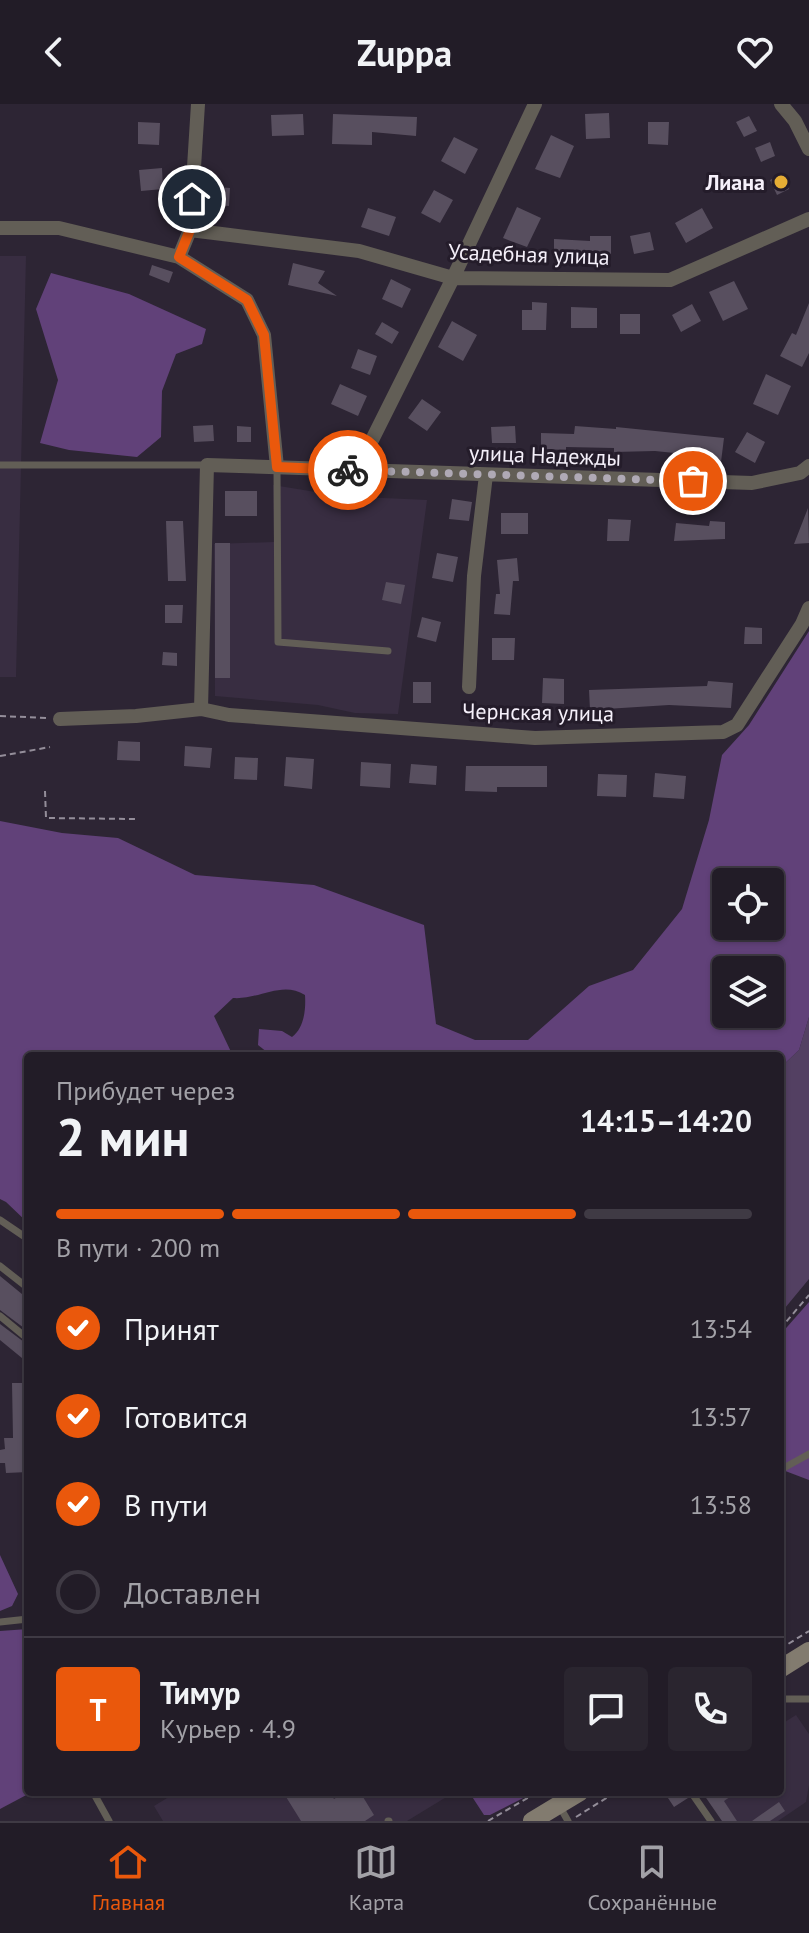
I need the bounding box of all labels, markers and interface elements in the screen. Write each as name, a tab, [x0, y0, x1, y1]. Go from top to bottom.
text: Zuppa	[357, 29, 452, 76]
icon: back	[32, 30, 76, 74]
icon: heart	[733, 30, 777, 74]
pin	[158, 165, 226, 233]
place label: Лиана	[705, 168, 765, 196]
marker: Лиана	[772, 173, 790, 191]
icon: home	[170, 177, 214, 221]
street label: Усадебная улица	[448, 237, 610, 271]
courier	[308, 430, 388, 510]
street label: улица Надежды	[469, 438, 621, 472]
pin	[659, 447, 727, 515]
icon: bike	[326, 448, 370, 492]
icon: bag	[671, 459, 715, 503]
street label: Чернская улица	[462, 697, 614, 727]
map controls	[712, 868, 784, 1028]
button: locate	[712, 868, 784, 940]
button: layers	[712, 956, 784, 1028]
text: Прибудет через	[56, 1074, 235, 1107]
text: 14:15–14:20	[580, 1101, 752, 1140]
text: 2 мин	[56, 1103, 190, 1170]
text: В пути · 200 m	[56, 1231, 220, 1264]
icon: check	[56, 1306, 100, 1350]
text: Принят	[124, 1309, 219, 1348]
text: 13:54	[690, 1312, 752, 1345]
icon: check	[56, 1394, 100, 1438]
text: Готовится	[124, 1397, 248, 1436]
text: 13:57	[690, 1400, 752, 1433]
icon: check	[56, 1482, 100, 1526]
text: В пути	[124, 1485, 208, 1524]
text: 13:58	[690, 1488, 752, 1521]
text: Доставлен	[124, 1573, 261, 1612]
button: chat	[564, 1667, 648, 1751]
button: phone	[668, 1667, 752, 1751]
text: Тимур	[160, 1673, 240, 1712]
text: Т	[89, 1690, 107, 1729]
text: Курьер · 4.9	[160, 1712, 296, 1745]
tab: Главная	[92, 1840, 165, 1916]
tab: Карта	[349, 1840, 404, 1916]
tab: Сохранённые	[588, 1840, 717, 1916]

